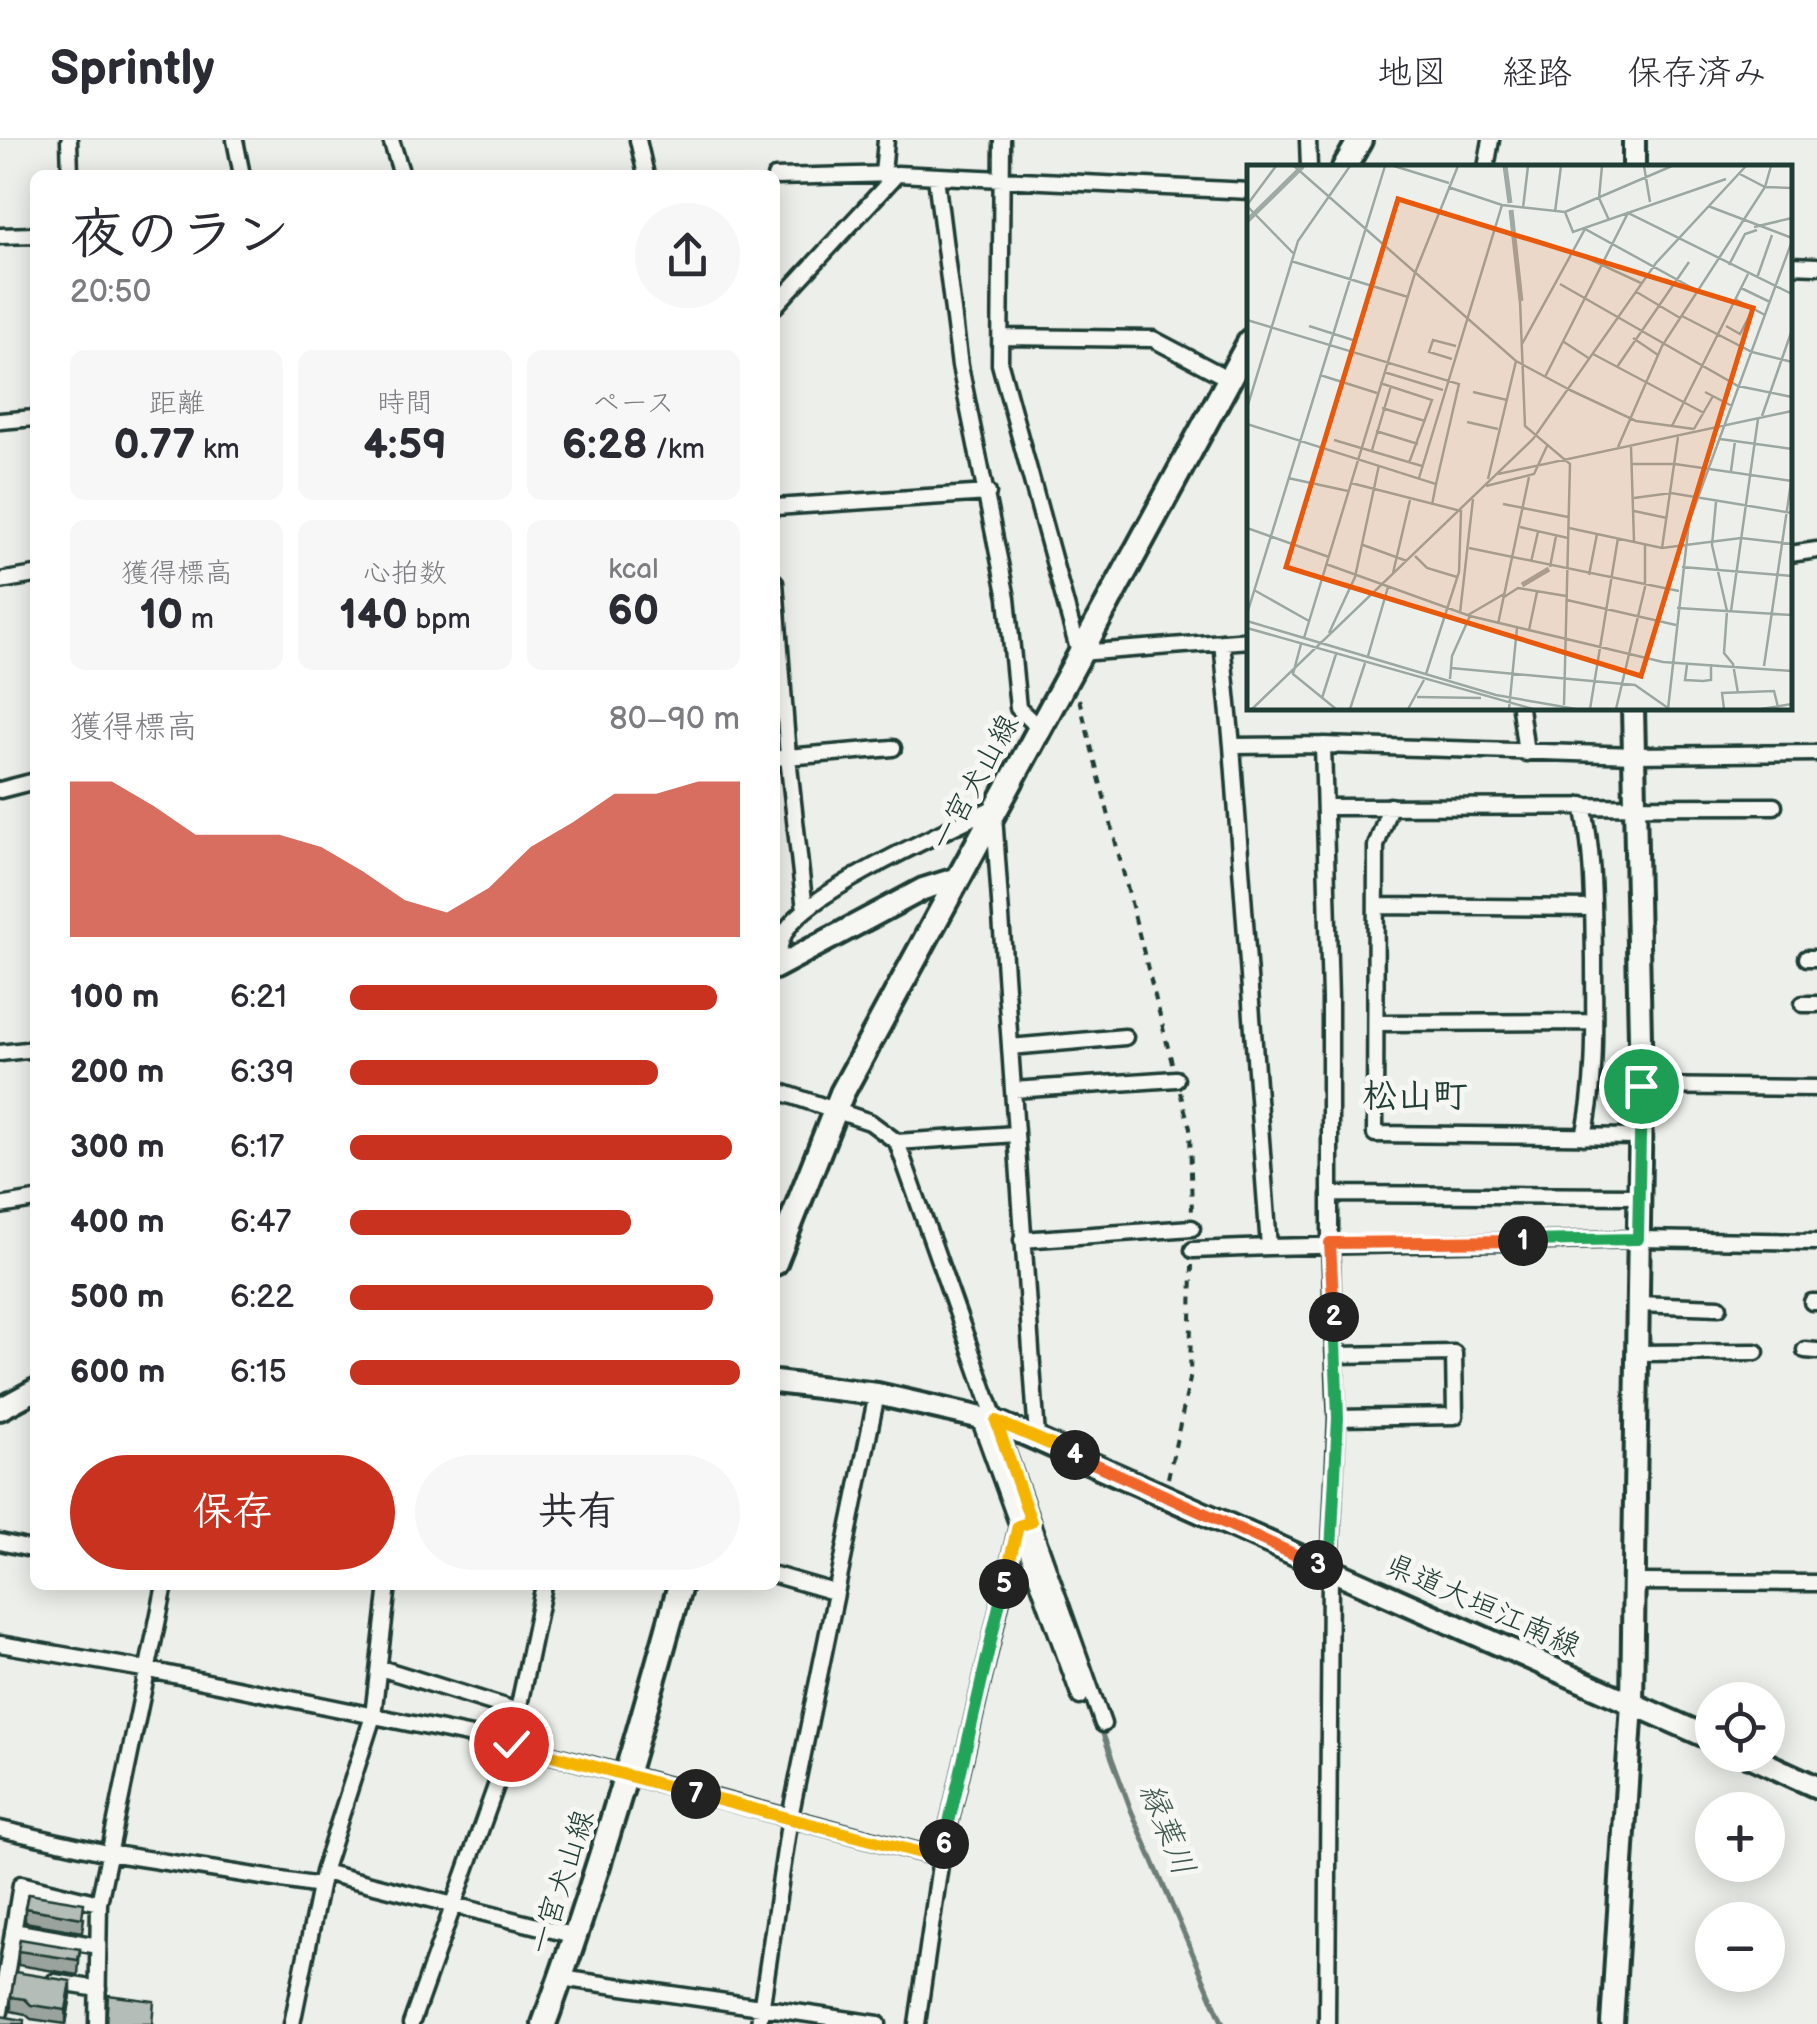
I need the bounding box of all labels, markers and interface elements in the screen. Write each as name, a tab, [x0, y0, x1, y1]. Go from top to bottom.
text: Sprintly	[50, 41, 214, 98]
text: 地図	[1377, 52, 1447, 95]
text: 経路	[1502, 52, 1572, 95]
text: 保存済み	[1627, 52, 1767, 95]
inset map	[1247, 165, 1792, 710]
text: 夜のラン	[70, 202, 290, 269]
button: share	[635, 203, 740, 308]
text: 20:50	[70, 273, 151, 312]
text: 距離	[149, 387, 205, 420]
text: 時間	[377, 387, 433, 420]
text: ペース	[592, 387, 674, 420]
text: 0.77	[114, 420, 195, 471]
text: 4:59	[363, 420, 447, 471]
text: 6:28	[562, 420, 648, 471]
text: km	[195, 433, 240, 466]
text: /km	[648, 433, 705, 466]
text: kcal	[608, 553, 658, 586]
text: 獲得標高	[121, 557, 233, 590]
text: 心拍数	[363, 557, 447, 590]
text: 60	[608, 586, 659, 637]
text: 10	[139, 590, 183, 641]
text: 140	[339, 590, 408, 641]
text: m	[183, 603, 214, 636]
text: bpm	[408, 603, 471, 636]
text: 80–90 m	[609, 700, 740, 739]
text: 獲得標高	[70, 708, 198, 747]
street label: 一宮犬山線	[923, 708, 1027, 857]
text: 100 m	[70, 978, 159, 1017]
text: 6:21	[230, 978, 287, 1017]
pin	[1599, 1044, 1684, 1129]
text: 200 m	[70, 1053, 164, 1092]
text: 6:39	[230, 1053, 294, 1092]
icon: arrive	[1614, 1059, 1669, 1114]
district label: 松山町	[1362, 1075, 1468, 1118]
text: 300 m	[70, 1128, 165, 1167]
text: 6:17	[230, 1128, 284, 1167]
text: 400 m	[70, 1203, 165, 1242]
text: 6:47	[230, 1203, 291, 1242]
pin: 1	[1498, 1216, 1548, 1266]
text: 1	[1517, 1224, 1529, 1257]
text: 500 m	[70, 1278, 164, 1317]
text: 6:22	[230, 1278, 294, 1317]
pin: 2	[1309, 1292, 1359, 1342]
text: 2	[1326, 1300, 1342, 1333]
text: 600 m	[70, 1353, 165, 1392]
text: 6:15	[230, 1353, 287, 1392]
pin: 4	[1050, 1430, 1100, 1480]
text: 4	[1067, 1438, 1083, 1471]
button: 保存	[70, 1455, 395, 1570]
button: 共有	[415, 1455, 740, 1570]
pin: 3	[1293, 1540, 1343, 1590]
street label: 県道大垣江南線	[1379, 1547, 1586, 1665]
text: 3	[1310, 1548, 1326, 1581]
pin: 5	[979, 1559, 1029, 1609]
text: 5	[996, 1567, 1012, 1600]
map controls	[1695, 1682, 1785, 1992]
button: locate	[1695, 1682, 1785, 1772]
pin	[469, 1702, 554, 1787]
icon: check	[484, 1717, 539, 1772]
pin: 7	[671, 1769, 721, 1819]
text: 7	[688, 1777, 704, 1810]
water label: 縁葉川	[1131, 1778, 1203, 1881]
button: +	[1695, 1792, 1785, 1882]
street label: 一宮犬山線	[522, 1805, 602, 1959]
pin: 6	[919, 1819, 969, 1869]
text: 6	[936, 1827, 952, 1860]
button: −	[1695, 1902, 1785, 1992]

